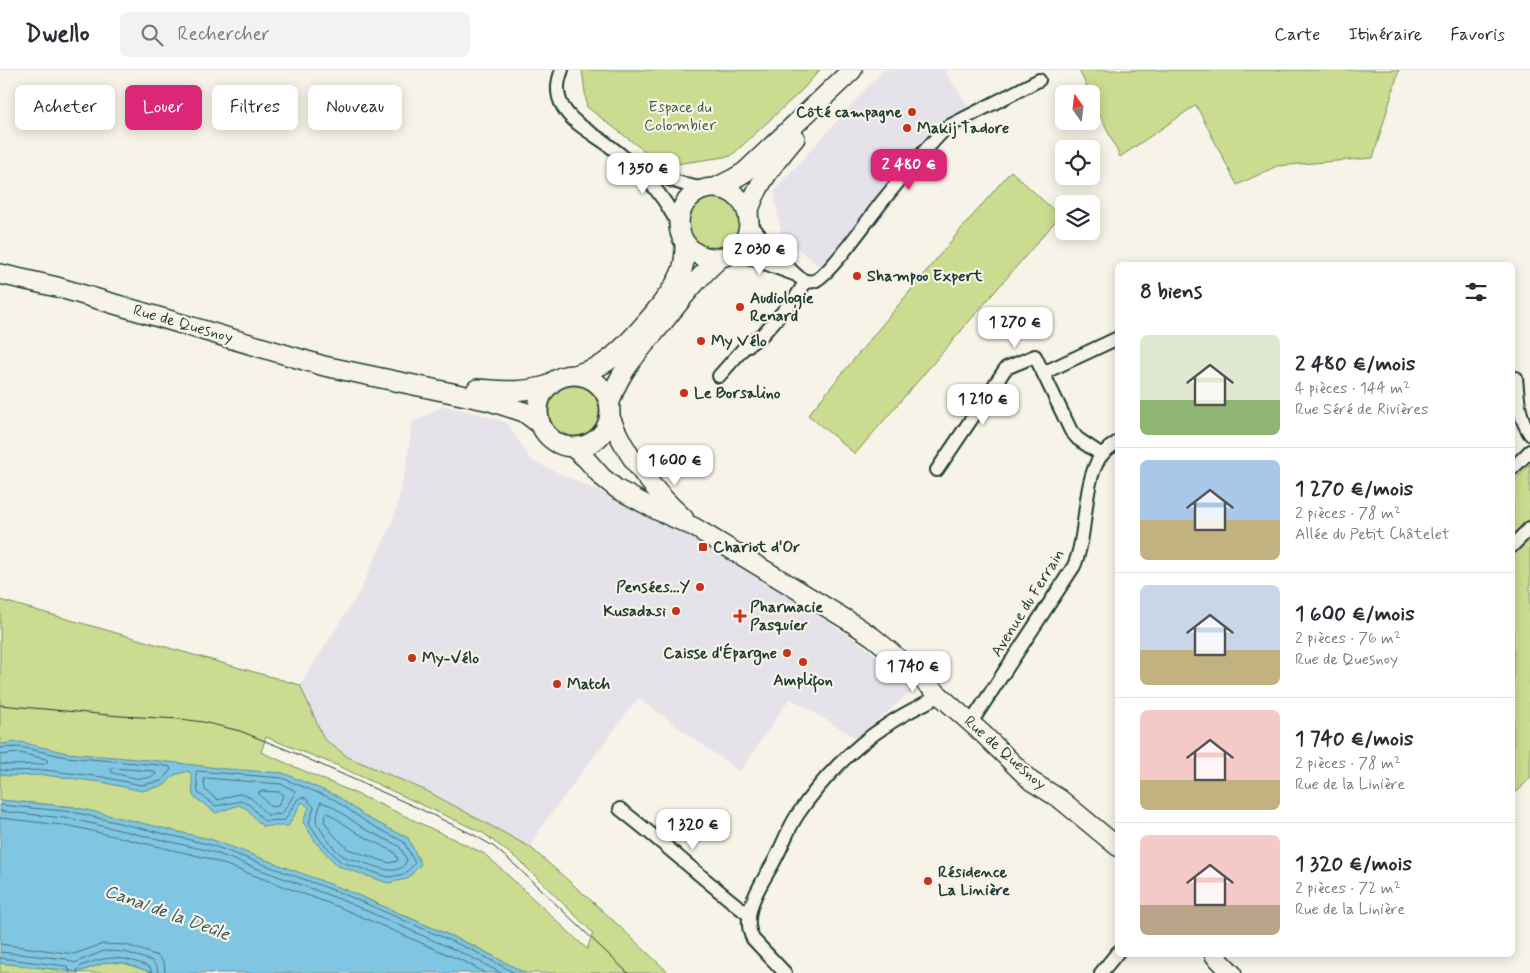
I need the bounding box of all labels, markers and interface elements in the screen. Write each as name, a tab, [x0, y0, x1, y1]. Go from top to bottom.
search box	[120, 12, 470, 57]
text: Dwello	[25, 19, 90, 50]
icon: search	[138, 21, 166, 49]
text: Rechercher	[178, 22, 270, 47]
text: Carte	[1274, 23, 1320, 47]
text: Itinéraire	[1348, 23, 1422, 47]
text: Favoris	[1450, 23, 1505, 47]
chip: Acheter	[15, 85, 115, 130]
chip: Louer	[125, 85, 202, 130]
chip: Filtres	[212, 85, 298, 130]
chip: Nouveau	[308, 85, 402, 130]
north arrow	[1055, 85, 1100, 130]
map controls	[1055, 85, 1100, 240]
park label: Espace du Colombier	[644, 97, 716, 136]
place label: Côté campagne	[796, 102, 902, 124]
marker: Côté campagne	[906, 106, 918, 118]
place label: Makij Tadore	[917, 118, 1009, 139]
marker: Makij Tadore	[901, 122, 913, 134]
button: locate	[1055, 140, 1100, 185]
pin: 2 480 €	[863, 148, 955, 191]
pin: 1 350 €	[597, 152, 689, 195]
text: 2 480 €	[882, 154, 936, 175]
text: 1 350 €	[618, 158, 668, 179]
button: layers	[1055, 195, 1100, 240]
pin: 2 030 €	[714, 234, 806, 276]
text: 2 030 €	[734, 239, 786, 260]
place label: Shampoo Expert	[867, 266, 983, 287]
marker: Shampoo Expert	[851, 270, 863, 282]
text: 8 biens	[1140, 278, 1202, 306]
icon: filters	[1462, 278, 1490, 306]
place label: Audiologie Renard	[750, 288, 814, 327]
street label: Rue de Quesnoy	[131, 300, 235, 348]
marker: Audiologie Renard	[734, 301, 746, 313]
pin: 1 270 €	[969, 306, 1061, 349]
text: 1 270 €	[989, 312, 1041, 333]
place label: My Vélo	[711, 331, 767, 352]
marker: My Vélo	[695, 335, 707, 347]
text: 2 480 €/mois	[1295, 350, 1415, 378]
icon: home	[1180, 355, 1240, 415]
text: 4 pièces · 144 m²	[1295, 378, 1410, 399]
place label: Le Borsalino	[694, 383, 781, 404]
pin: 1 210 €	[937, 384, 1029, 426]
marker: Le Borsalino	[678, 387, 690, 399]
text: 1 210 €	[958, 389, 1008, 410]
text: Rue Séré de Rivières	[1295, 399, 1428, 420]
pin: 1 600 €	[629, 444, 721, 487]
text: 1 600 €	[648, 450, 702, 471]
text: 1 270 €/mois	[1295, 475, 1413, 503]
icon: home	[1180, 480, 1240, 540]
text: 2 pièces · 78 m²	[1295, 503, 1401, 524]
text: Allée du Petit Châtelet	[1295, 524, 1450, 545]
place label: Chariot d'Or	[713, 537, 800, 558]
marker: Chariot d'Or	[697, 541, 709, 553]
street label: Avenue du Ferrain	[986, 545, 1070, 661]
place label: Pensées...Y	[616, 577, 691, 598]
marker: Pensées...Y	[694, 581, 706, 593]
place label: Pharmacie Pasquier	[750, 597, 823, 636]
text: 1 600 €/mois	[1295, 600, 1415, 628]
place label: Kusadasi	[603, 601, 666, 622]
marker: Kusadasi	[670, 605, 682, 617]
icon: home	[1180, 605, 1240, 665]
marker: Pharmacie Pasquier	[734, 610, 746, 622]
text: 2 pièces · 76 m²	[1295, 628, 1401, 649]
place label: Caisse d'Épargne	[663, 642, 777, 666]
marker: Caisse d'Épargne	[781, 647, 793, 659]
place label: My-Vélo	[422, 648, 479, 669]
text: Rue de Quesnoy	[1295, 649, 1398, 670]
pin: 1 740 €	[867, 650, 959, 693]
marker: My-Vélo	[406, 652, 418, 664]
marker: Amplifon	[797, 656, 809, 668]
text: 1 740 €	[887, 656, 939, 677]
place label: Amplifon	[773, 670, 833, 693]
place label: Match	[567, 674, 611, 695]
marker: Match	[551, 678, 563, 690]
street label: Rue de Quesnoy	[959, 711, 1051, 795]
text: 1 740 €/mois	[1295, 725, 1413, 753]
icon: home	[1180, 730, 1240, 790]
text: 2 pièces · 78 m²	[1295, 753, 1401, 774]
text: Rue de la Linière	[1295, 774, 1405, 795]
pin: 1 320 €	[647, 808, 739, 851]
text: 1 320 €	[667, 814, 719, 835]
text: 1 320 €/mois	[1295, 850, 1412, 878]
icon: home	[1180, 855, 1240, 915]
place label: Résidence La Linière	[938, 862, 1010, 901]
marker: Résidence La Linière	[922, 875, 934, 887]
text: 2 pièces · 72 m²	[1295, 878, 1401, 899]
water label: Canal de la Deûle	[101, 879, 234, 947]
text: Rue de la Linière	[1295, 899, 1405, 920]

